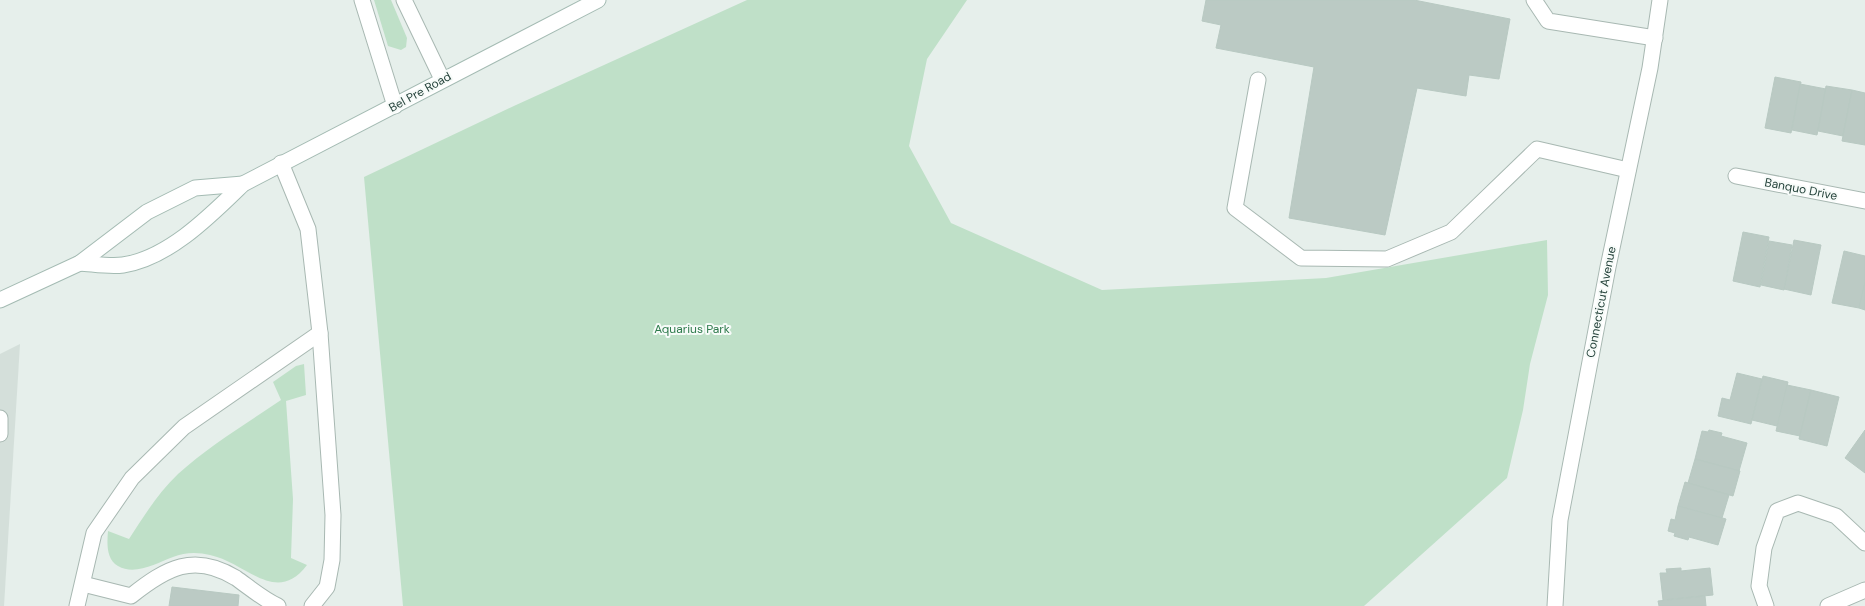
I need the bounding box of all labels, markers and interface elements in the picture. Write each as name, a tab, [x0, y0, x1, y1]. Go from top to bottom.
street label: Bel Pre Road	[386, 68, 454, 116]
street label: Banquo Drive	[1763, 174, 1839, 204]
street label: Connecticut Avenue	[1582, 245, 1620, 359]
park label: Aquarius Park	[654, 321, 730, 337]

